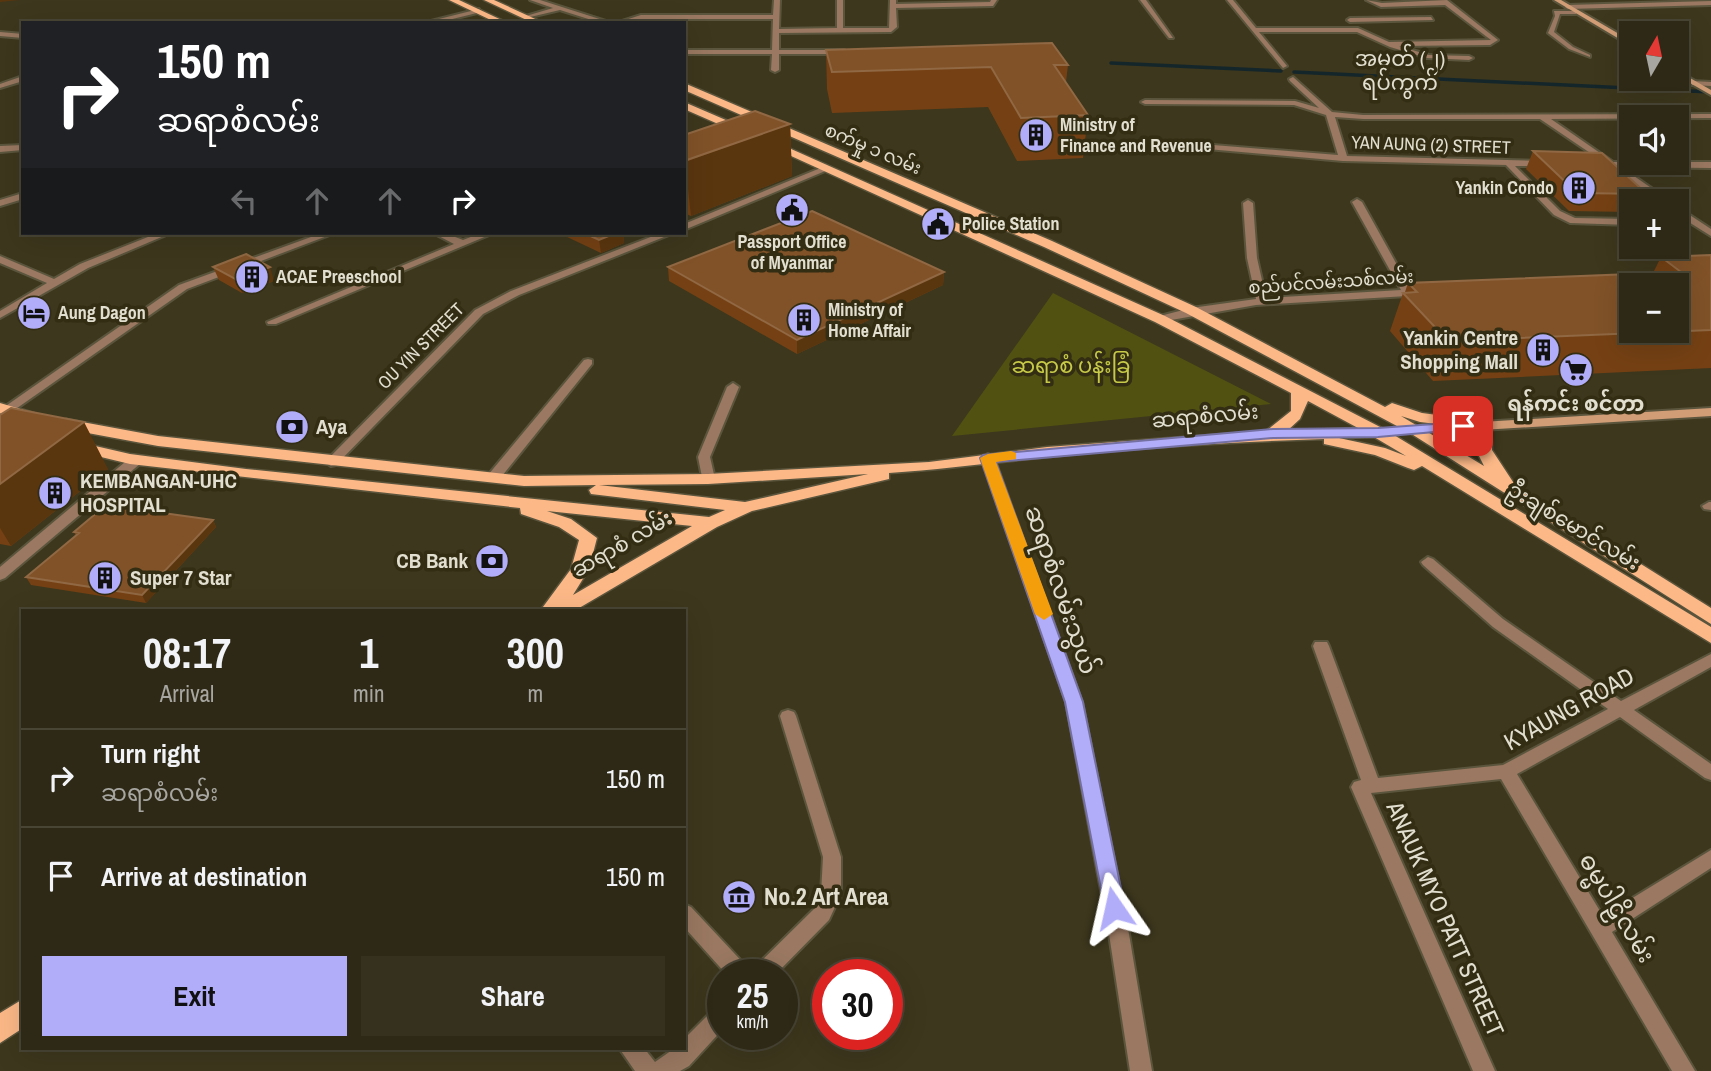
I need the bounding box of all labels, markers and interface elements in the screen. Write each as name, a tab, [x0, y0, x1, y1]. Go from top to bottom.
north arrow	[1619, 21, 1689, 91]
map controls	[1619, 21, 1689, 343]
text: 150 m	[157, 27, 271, 93]
district label: အမှတ် (၂) ရပ်ကွက်	[1355, 43, 1445, 100]
icon: right	[42, 49, 133, 140]
text: ဆရာစံလမ်း	[157, 99, 320, 142]
button: sound	[1619, 105, 1689, 175]
place label: Ministry of Finance and Revenue	[1060, 112, 1212, 158]
building icon: Ministry of Finance and Revenue	[1017, 116, 1055, 154]
street label: စက်မှု ၁ လမ်း	[820, 117, 925, 183]
street label: YAN AUNG (2) STREET	[1351, 129, 1511, 160]
building icon: Yankin Condo	[1560, 169, 1598, 207]
place label: Yankin Condo	[1456, 175, 1554, 200]
icon: left	[225, 182, 263, 220]
icon: ahead	[298, 182, 336, 220]
icon: ahead	[371, 182, 409, 220]
icon: right	[444, 182, 482, 220]
button: +	[1619, 189, 1689, 259]
public building icon: Passport Office of Myanmar	[773, 191, 811, 229]
public building icon: Police Station	[919, 205, 957, 243]
place label: Police Station	[962, 211, 1060, 236]
place label: Passport Office of Myanmar	[737, 229, 847, 275]
building icon: ACAE Preeschool	[233, 258, 271, 296]
street label: စည်ပင်လမ်းသစ်လမ်း	[1247, 263, 1415, 303]
place label: ACAE Preeschool	[276, 264, 402, 289]
button: −	[1619, 273, 1689, 343]
hotel icon: Aung Dagon	[15, 294, 53, 332]
street label: OU YIN STREET	[372, 297, 469, 394]
place label: Ministry of Home Affair	[828, 297, 911, 343]
place label: Aung Dagon	[58, 300, 146, 325]
building icon: Ministry of Home Affair	[785, 301, 823, 339]
place label: Yankin Centre Shopping Mall	[1400, 323, 1518, 376]
building icon: Yankin Centre Shopping Mall	[1524, 331, 1562, 369]
park label: ဆရာစံ ပန်းခြံ	[1011, 350, 1131, 383]
supermarket icon: ရန်ကင်း စင်တာ	[1557, 351, 1595, 389]
place label: ရန်ကင်း စင်တာ	[1508, 388, 1644, 421]
street label: ဆရာစံလမ်း	[1150, 395, 1260, 438]
pin	[1433, 396, 1493, 456]
icon: arrive	[1444, 407, 1482, 445]
bank icon: Aya	[273, 408, 311, 446]
place label: Aya	[316, 412, 347, 441]
place label: KEMBANGAN-UHC HOSPITAL	[80, 466, 237, 519]
building icon: KEMBANGAN-UHC HOSPITAL	[36, 474, 74, 512]
street label: ဦးချစ်မောင်လမ်း	[1500, 474, 1647, 580]
street label: ဆရာစံလမ်းသွယ်	[1014, 501, 1106, 680]
street label: ဆရာစံ လမ်း	[566, 502, 679, 587]
bank icon: CB Bank	[473, 542, 511, 580]
place label: CB Bank	[396, 546, 468, 575]
building icon: Super 7 Star	[86, 559, 124, 597]
place label: Super 7 Star	[130, 563, 232, 592]
text: 08:17	[143, 625, 231, 681]
text: 1	[359, 625, 378, 681]
text: 300	[507, 625, 564, 681]
street label: KYAUNG ROAD	[1498, 659, 1639, 757]
text: Arrival	[160, 678, 214, 709]
text: min	[353, 678, 385, 709]
text: m	[527, 678, 543, 709]
text: Turn right	[101, 736, 200, 771]
icon: right	[42, 759, 80, 797]
text: 150 m	[606, 761, 665, 796]
text: ဆရာစံလမ်း	[101, 777, 218, 808]
street label: ANAUK MYO PATT STREET	[1379, 795, 1512, 1041]
street label: ဓမ္မပါဠိလမ်း	[1569, 847, 1663, 971]
icon: arrive	[42, 857, 80, 895]
text: Arrive at destination	[101, 859, 307, 894]
text: 150 m	[606, 859, 665, 894]
position arrow	[1077, 871, 1151, 945]
museum icon: No.2 Art Area	[720, 878, 758, 916]
place label: No.2 Art Area	[764, 880, 888, 912]
button: Exit	[42, 956, 347, 1036]
button: Share	[361, 956, 665, 1036]
speed limit sign: 30	[812, 959, 903, 1050]
text: 25	[737, 972, 768, 1019]
text: km/h	[737, 1009, 769, 1034]

